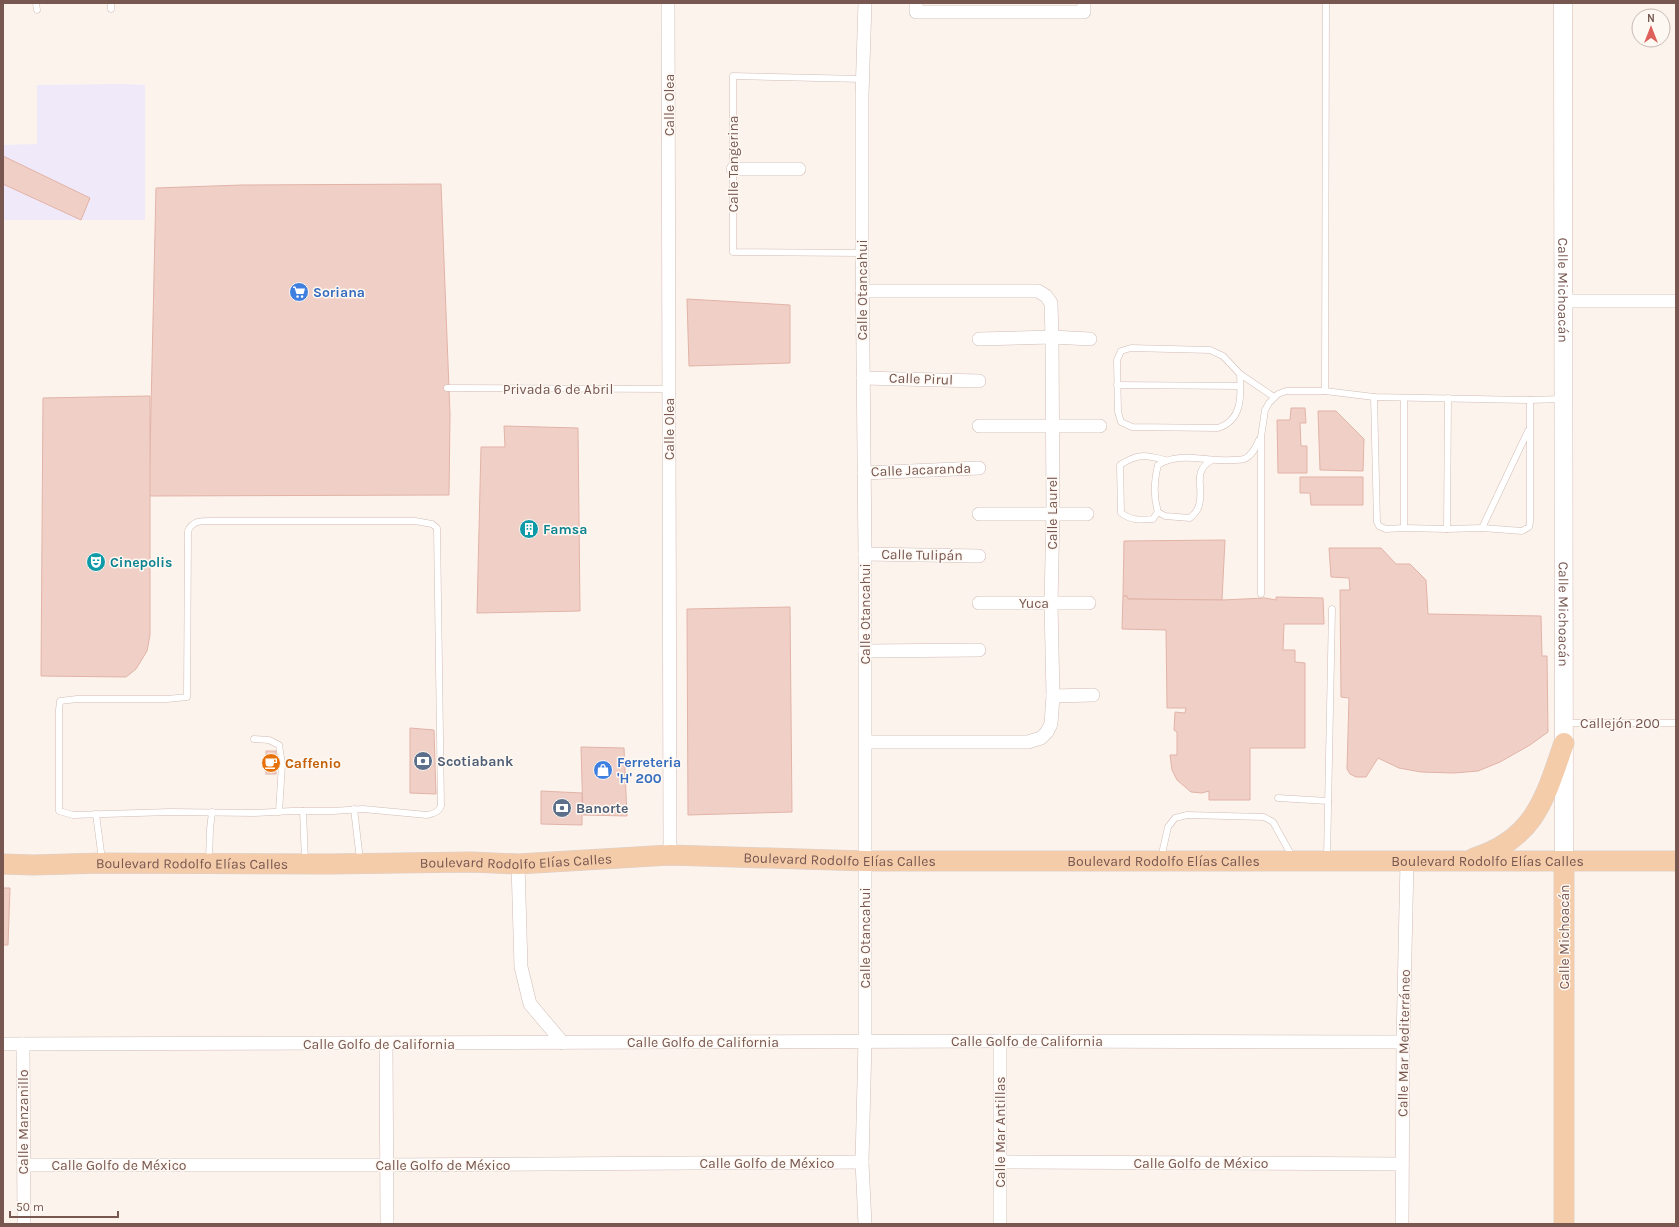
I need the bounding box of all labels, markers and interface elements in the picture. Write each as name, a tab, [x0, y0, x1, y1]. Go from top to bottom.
north arrow	[1631, 8, 1671, 48]
text: N	[1647, 12, 1655, 25]
street label: Calle Olea	[661, 74, 678, 136]
street label: Calle Tangerina	[725, 115, 742, 213]
street label: Calle Michoacán	[1555, 237, 1572, 343]
street label: Calle Otancahui	[854, 239, 871, 341]
supermarket icon: Soriana	[288, 281, 310, 303]
place label: Soriana	[313, 284, 365, 301]
street label: Calle Pirul	[889, 369, 953, 389]
street label: Privada 6 de Abril	[503, 381, 613, 398]
street label: Calle Olea	[661, 398, 678, 460]
street label: Calle Jacaranda	[871, 460, 971, 480]
street label: Calle Laurel	[1044, 476, 1061, 550]
building icon: Famsa	[518, 518, 540, 540]
place label: Famsa	[543, 521, 587, 538]
street label: Calle Tulipán	[881, 546, 963, 564]
theatre icon: Cinepolis	[85, 551, 107, 573]
place label: Cinepolis	[110, 554, 172, 571]
street label: Calle Michoacán	[1555, 561, 1572, 667]
street label: Calle Otancahui	[857, 563, 874, 665]
street label: Yuca	[1019, 595, 1049, 612]
street label: Callejón 200	[1580, 715, 1660, 732]
bank icon: Scotiabank	[412, 750, 434, 772]
cafe icon: Caffenio	[260, 752, 282, 774]
place label: Scotiabank	[437, 753, 514, 770]
place label: Ferreteria 'H' 200	[617, 754, 681, 787]
place label: Caffenio	[285, 755, 341, 772]
shop icon: Ferreteria 'H' 200	[592, 759, 614, 781]
bank icon: Banorte	[551, 797, 573, 819]
place label: Banorte	[576, 800, 628, 817]
street label: Boulevard Rodolfo Elías Calles	[743, 849, 936, 870]
street label: Boulevard Rodolfo Elías Calles	[420, 850, 612, 873]
street label: Boulevard Rodolfo Elías Calles	[1067, 853, 1260, 870]
street label: Boulevard Rodolfo Elías Calles	[1391, 853, 1584, 870]
street label: Boulevard Rodolfo Elías Calles	[96, 854, 288, 872]
street label: Calle Michoacán	[1556, 884, 1573, 990]
street label: Calle Otancahui	[857, 887, 874, 989]
street label: Calle Mar Mediterráneo	[1394, 969, 1414, 1117]
street label: Calle Golfo de California	[951, 1033, 1103, 1050]
street label: Calle Golfo de California	[627, 1034, 779, 1051]
street label: Calle Golfo de California	[303, 1036, 455, 1053]
street label: Calle Manzanillo	[15, 1069, 32, 1175]
street label: Calle Mar Antillas	[992, 1076, 1009, 1188]
street label: Calle Golfo de México	[699, 1155, 835, 1172]
street label: Calle Golfo de México	[1133, 1155, 1269, 1172]
street label: Calle Golfo de México	[51, 1157, 187, 1174]
street label: Calle Golfo de México	[375, 1157, 511, 1174]
scale bar	[10, 1193, 118, 1219]
text: 50 m	[16, 1200, 44, 1214]

